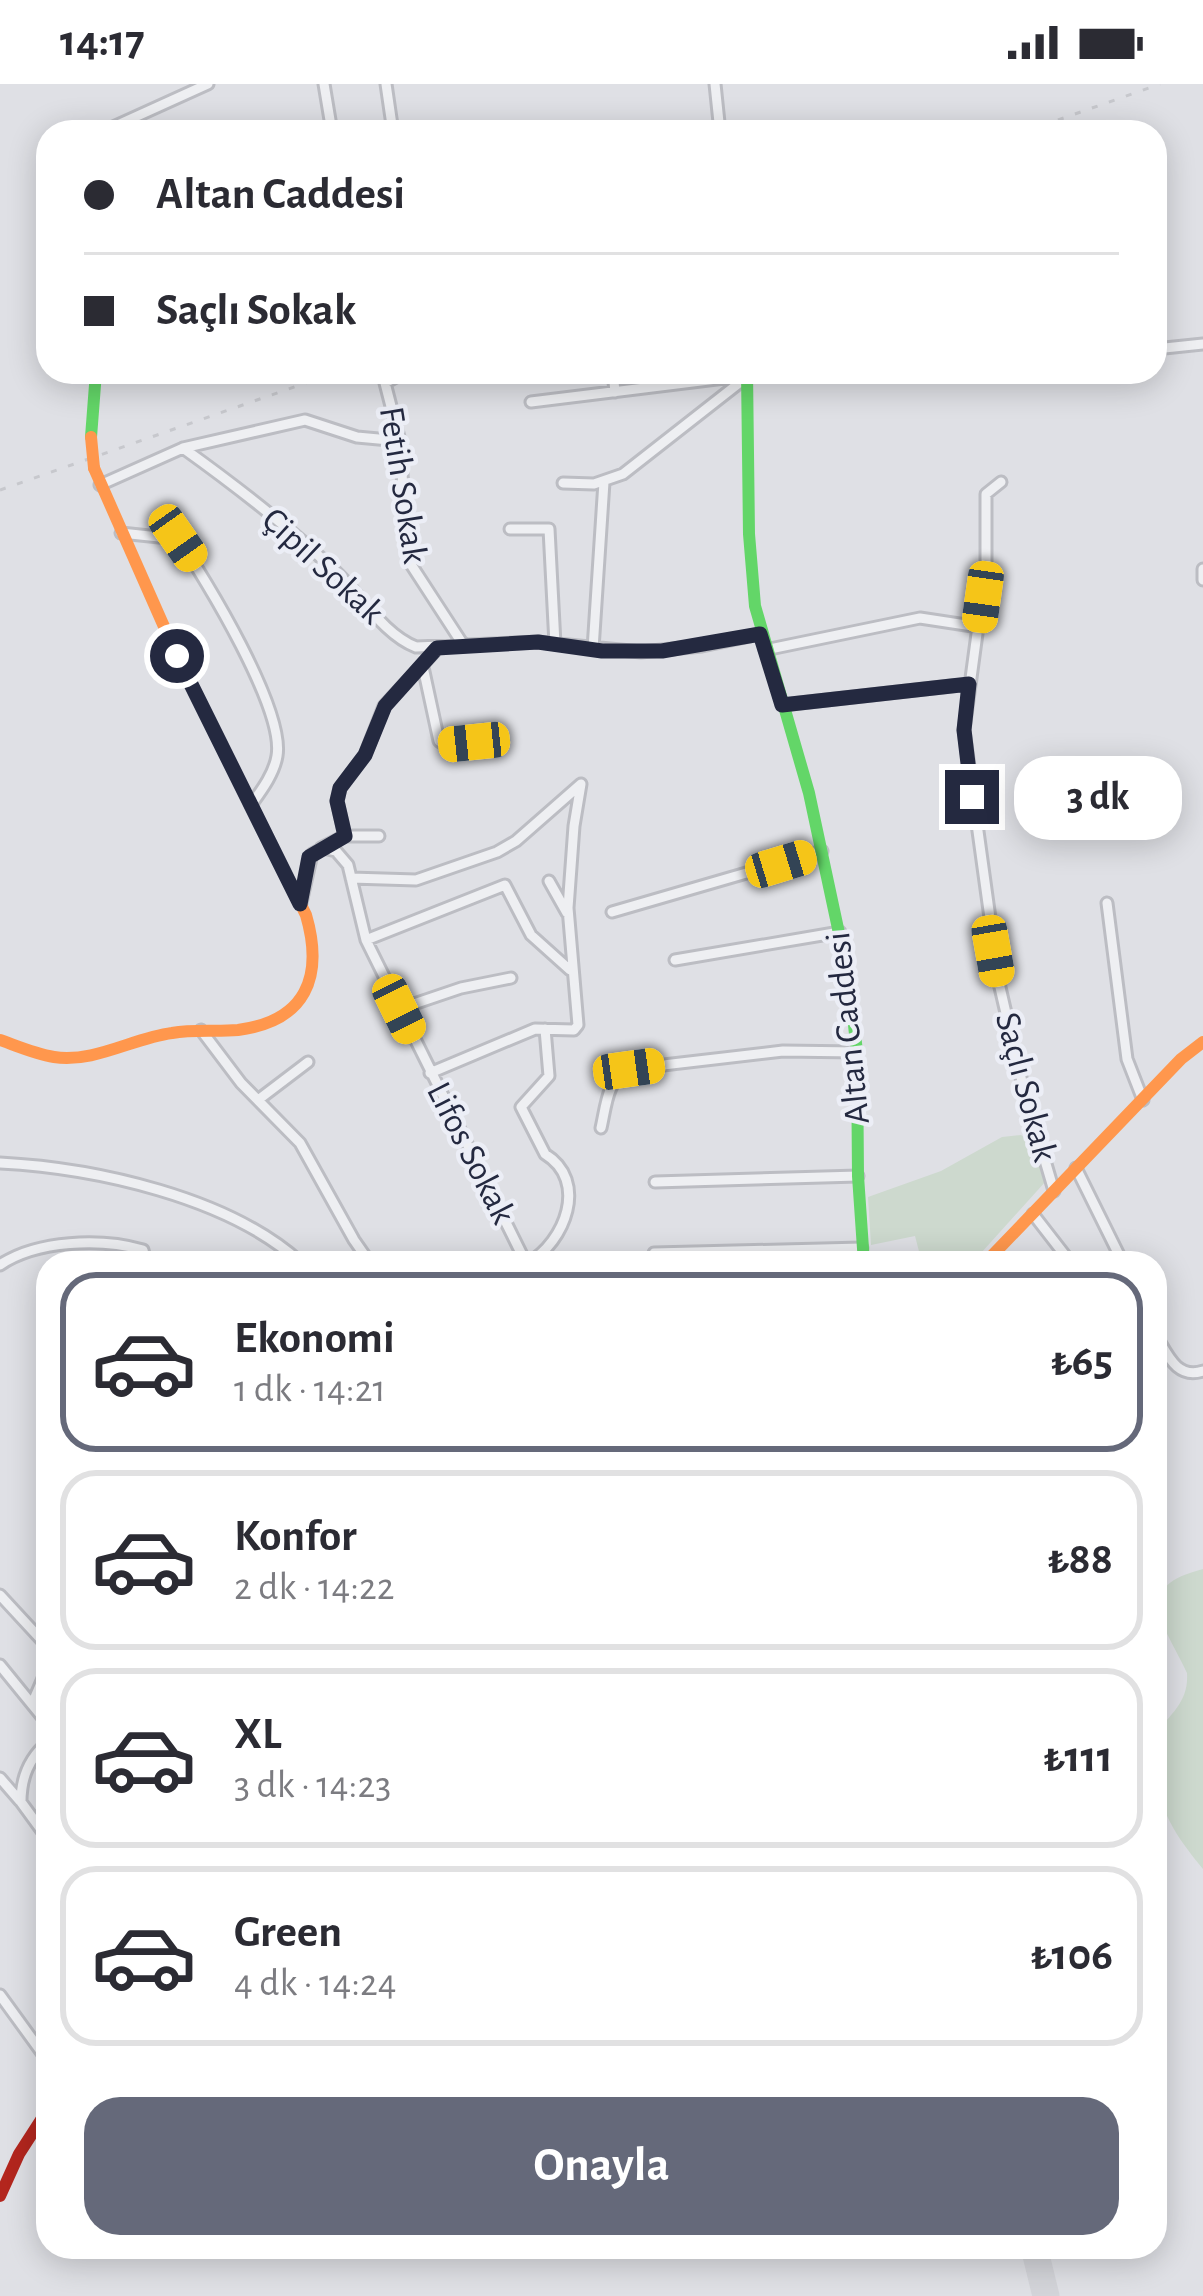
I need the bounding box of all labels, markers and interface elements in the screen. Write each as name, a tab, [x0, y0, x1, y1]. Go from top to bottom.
text: 14:17	[60, 19, 145, 64]
text: Altan Caddesi	[156, 172, 405, 217]
text: Saçlı Sokak	[156, 288, 356, 333]
street label: Fetih Sokak	[373, 404, 433, 567]
car	[143, 498, 213, 578]
street label: Çipil Sokak	[255, 501, 391, 631]
car	[960, 559, 1006, 635]
route start	[150, 629, 204, 683]
car	[436, 720, 512, 764]
callout: 3 dk	[1014, 755, 1182, 839]
route end	[945, 770, 999, 824]
text: 3 dk	[1067, 778, 1129, 817]
car	[741, 836, 821, 892]
car	[969, 912, 1017, 990]
street label: Altan Caddesi	[820, 930, 876, 1126]
car	[367, 969, 431, 1049]
street label: Saçlı Sokak	[989, 1008, 1063, 1166]
car	[591, 1046, 667, 1092]
street label: Lifos Sokak	[420, 1076, 522, 1230]
icon: car	[90, 1308, 198, 1416]
text: Ekonomi	[234, 1316, 395, 1361]
text: ₺65	[1051, 1339, 1113, 1384]
text: 1 dk · 14:21	[234, 1370, 386, 1409]
icon: car	[90, 1506, 198, 1614]
text: Konfor	[234, 1514, 357, 1559]
text: ₺88	[1047, 1537, 1113, 1582]
text: 2 dk · 14:22	[234, 1568, 395, 1607]
icon: car	[90, 1704, 198, 1812]
text: XL	[234, 1712, 282, 1757]
text: ₺111	[1043, 1735, 1113, 1780]
text: 3 dk · 14:23	[234, 1766, 391, 1805]
icon: car	[90, 1902, 198, 2010]
text: Green	[234, 1910, 342, 1955]
text: ₺106	[1030, 1933, 1113, 1978]
text: 4 dk · 14:24	[234, 1964, 397, 2003]
button: Onayla	[84, 2097, 1119, 2235]

